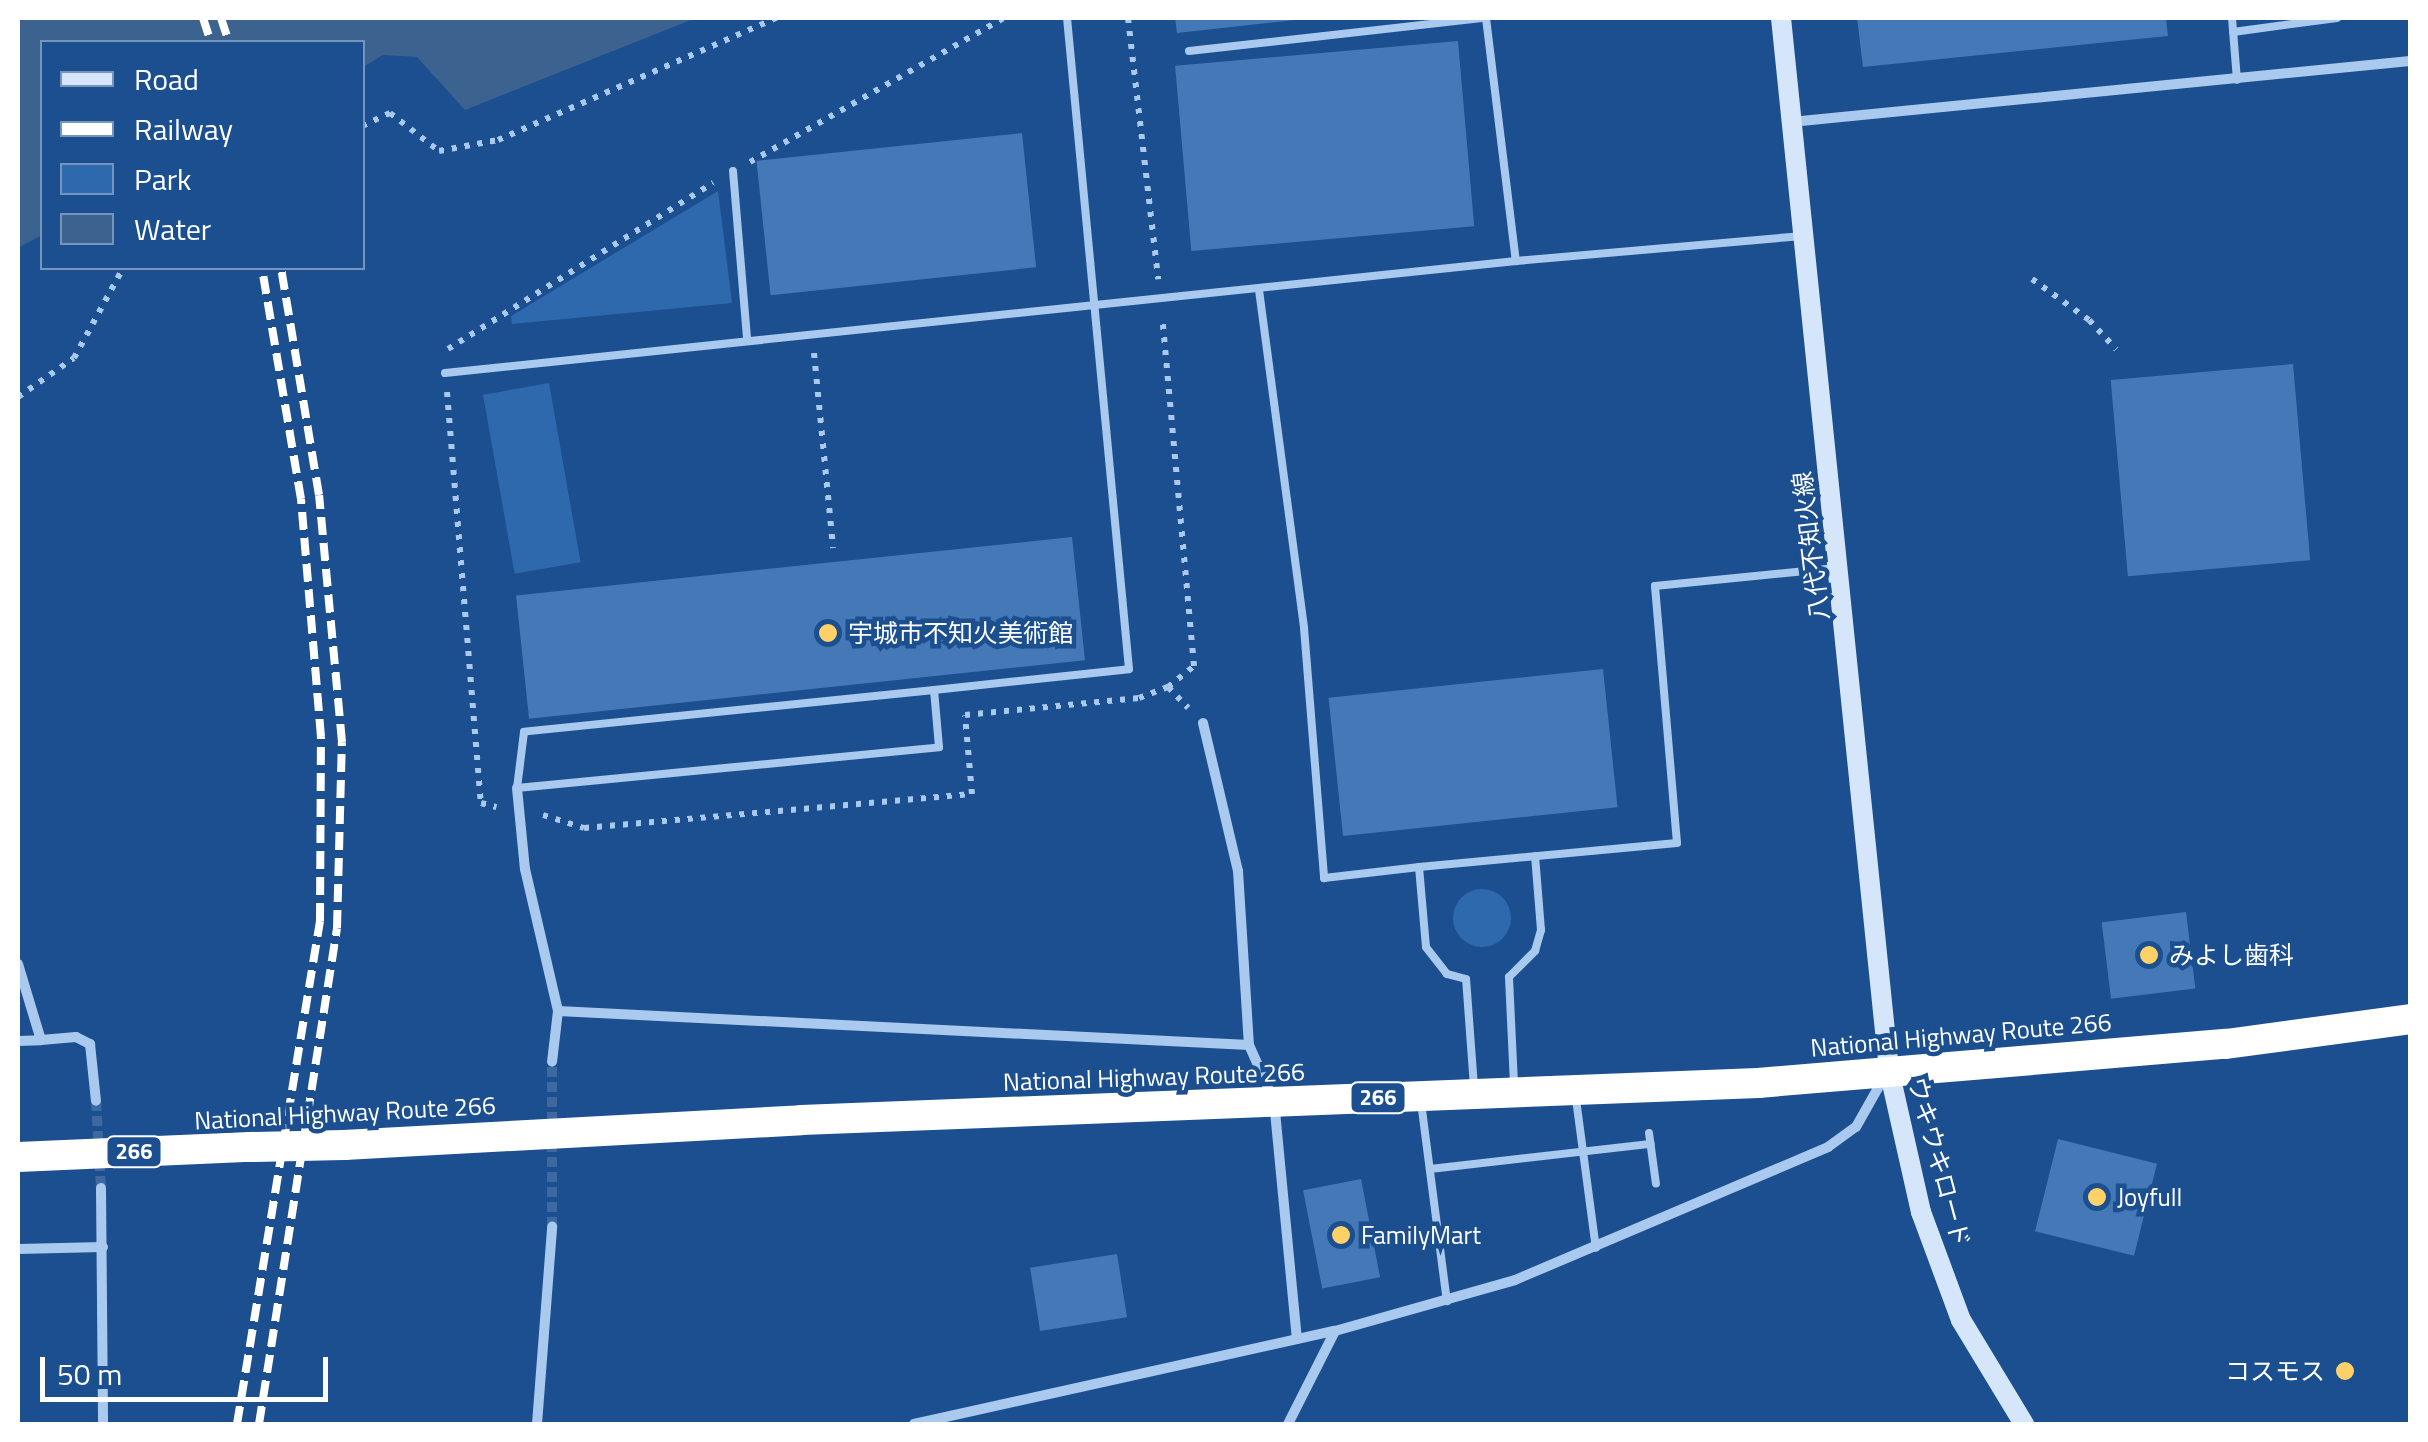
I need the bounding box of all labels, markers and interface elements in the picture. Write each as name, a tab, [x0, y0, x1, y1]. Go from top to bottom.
legend	[40, 40, 365, 270]
text: Road	[134, 56, 199, 102]
text: Railway	[134, 106, 233, 152]
text: Park	[134, 156, 191, 202]
text: Water	[134, 206, 211, 252]
street label: 八代不知火線	[1787, 470, 1835, 622]
place label: 宇城市不知火美術館	[848, 618, 1073, 648]
marker: 宇城市不知火美術館	[817, 622, 839, 644]
place label: みよし歯科	[2169, 940, 2294, 970]
marker: みよし歯科	[2138, 944, 2160, 966]
street label: National Highway Route 266	[1809, 1007, 2113, 1063]
street label: National Highway Route 266	[1003, 1057, 1305, 1097]
street label: ウキウキロード	[1902, 1074, 1976, 1250]
road number: 266	[1348, 1081, 1408, 1115]
street label: National Highway Route 266	[193, 1090, 497, 1136]
road number: 266	[104, 1135, 164, 1169]
place label: Joyfull	[2117, 1182, 2182, 1212]
marker: Joyfull	[2086, 1186, 2108, 1208]
place label: FamilyMart	[1361, 1220, 1481, 1250]
marker: FamilyMart	[1330, 1224, 1352, 1246]
scale bar	[45, 1337, 332, 1399]
text: 50 m	[57, 1351, 122, 1397]
place label: コスモス	[2225, 1356, 2325, 1386]
marker: コスモス	[2334, 1360, 2356, 1382]

